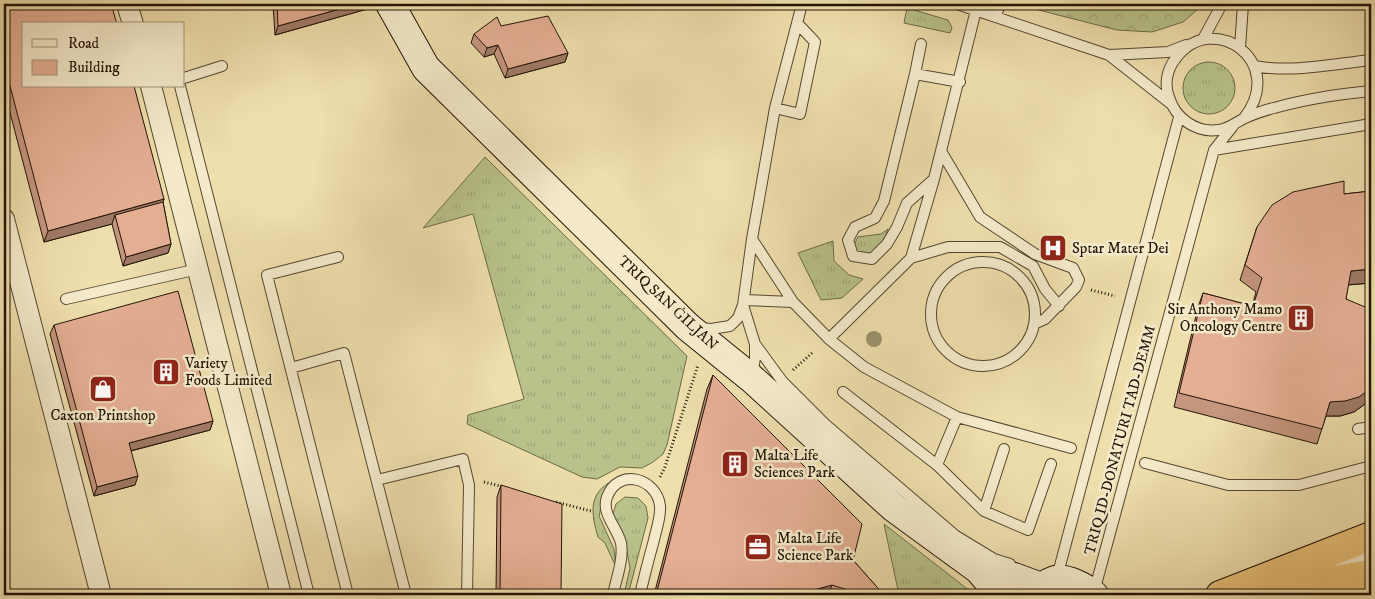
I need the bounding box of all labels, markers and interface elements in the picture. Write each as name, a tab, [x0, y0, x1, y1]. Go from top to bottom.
legend	[22, 22, 185, 88]
text: Road	[68, 34, 100, 53]
text: Building	[68, 58, 120, 77]
hospital icon: Sptar Mater Dei	[1038, 233, 1068, 263]
place label: Sptar Mater Dei	[1072, 239, 1169, 258]
street label: TRIQ SAN ĠILJAN	[614, 252, 722, 354]
place label: Sir Anthony Mamo Oncology Centre	[1168, 300, 1282, 336]
building icon: Sir Anthony Mamo Oncology Centre	[1286, 303, 1316, 333]
street label: TRIQ ID-DONATURI TAD-DEMM	[1080, 323, 1160, 557]
place label: Variety Foods Limited	[184, 354, 273, 390]
building icon: Variety Foods Limited	[151, 357, 181, 387]
shop icon: Caxton Printshop	[88, 374, 118, 404]
place label: Caxton Printshop	[50, 406, 156, 425]
place label: Malta Life Sciences Park	[754, 446, 836, 482]
building icon: Malta Life Sciences Park	[720, 449, 750, 479]
place label: Malta Life Science Park	[777, 529, 854, 565]
office icon: Malta Life Science Park	[743, 532, 773, 562]

